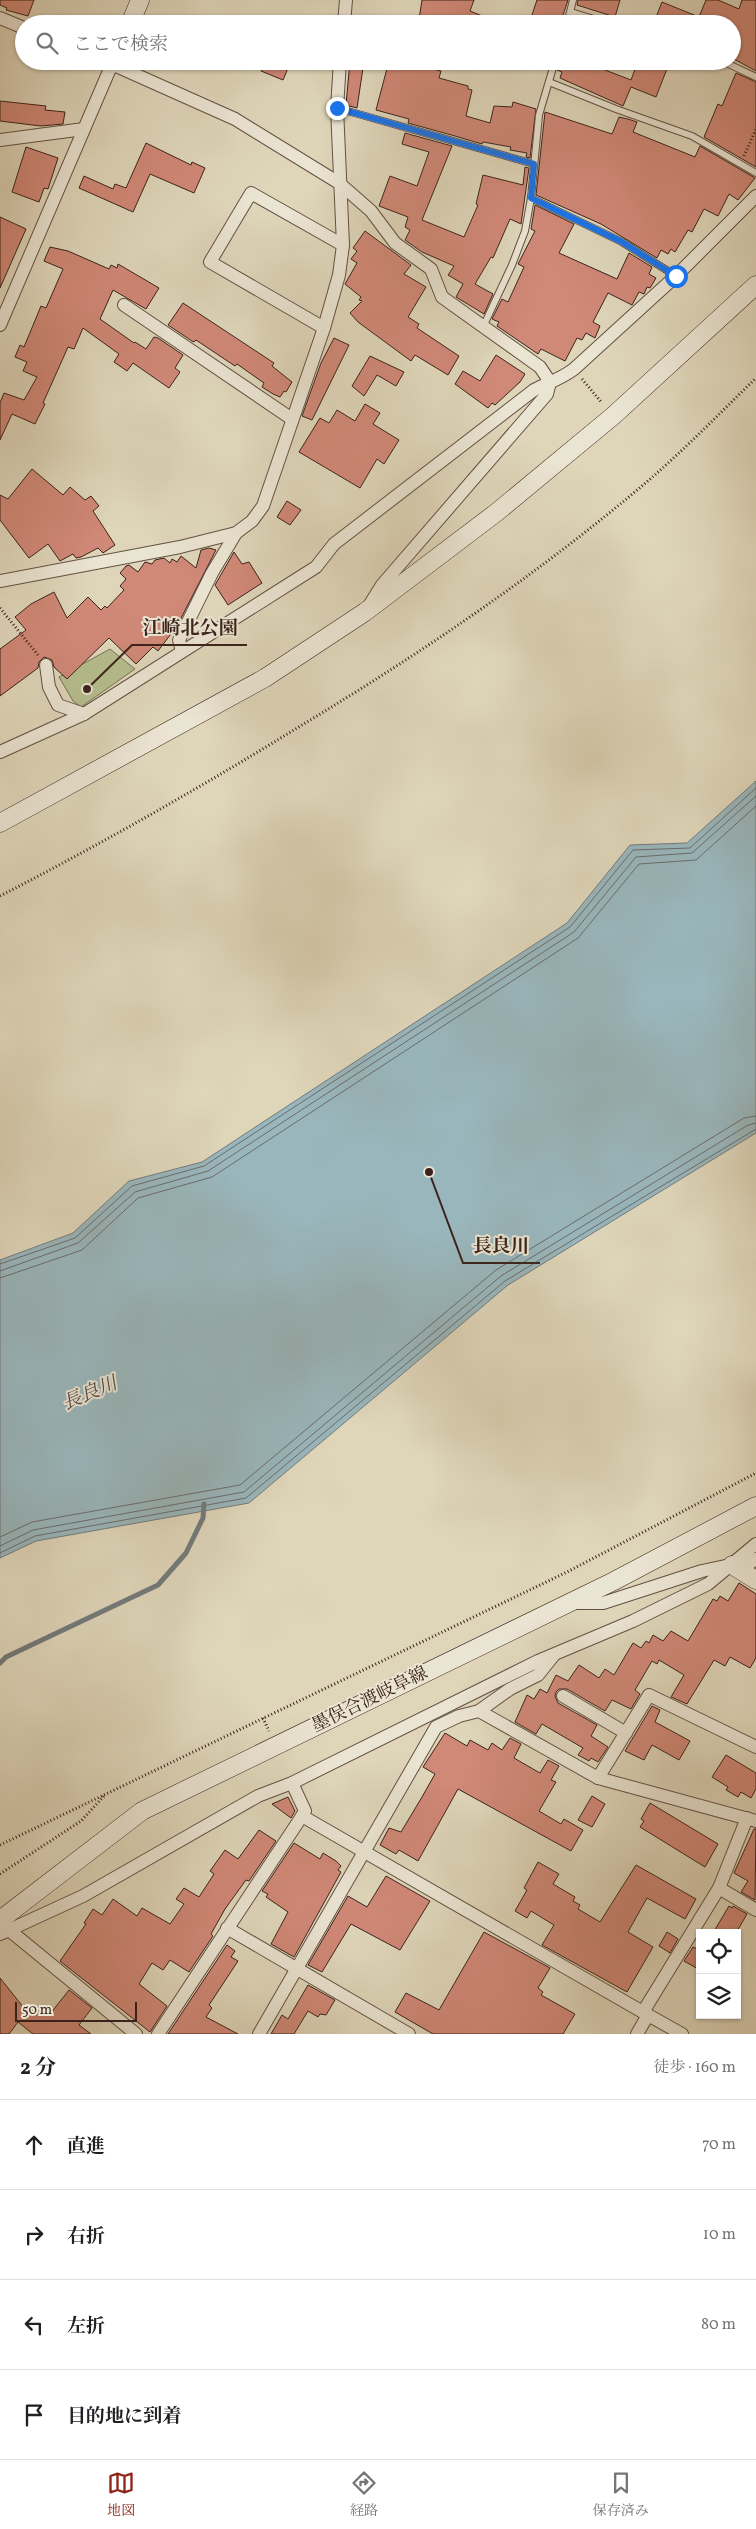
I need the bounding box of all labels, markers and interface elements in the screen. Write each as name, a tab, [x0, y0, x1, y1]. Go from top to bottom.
search box	[15, 15, 741, 70]
icon: search	[33, 29, 61, 57]
text: ここで検索	[73, 32, 168, 58]
route end	[326, 97, 349, 120]
route start	[665, 265, 688, 288]
callout: 江崎北公園	[132, 611, 247, 645]
text: 江崎北公園	[142, 616, 238, 642]
callout: 長良川	[463, 1229, 540, 1263]
text: 長良川	[472, 1234, 530, 1260]
water label: 長良川	[59, 1370, 123, 1417]
street label: 墨俣合渡岐阜線	[308, 1661, 432, 1739]
map controls	[696, 1929, 741, 2019]
button: locate	[696, 1929, 741, 1974]
button: layers	[696, 1974, 741, 2019]
scale bar	[15, 1999, 138, 2022]
text: 50 m	[22, 2001, 52, 2020]
text: 2 分	[20, 2054, 56, 2083]
text: 徒歩 · 160 m	[653, 2057, 736, 2079]
icon: ahead	[20, 2131, 48, 2159]
text: 直進	[67, 2134, 105, 2160]
text: 70 m	[702, 2134, 736, 2156]
icon: right	[20, 2221, 48, 2249]
text: 右折	[67, 2224, 105, 2250]
text: 10 m	[703, 2224, 736, 2246]
icon: left	[20, 2311, 48, 2339]
text: 左折	[67, 2314, 105, 2340]
text: 80 m	[701, 2314, 736, 2336]
icon: arrive	[20, 2401, 48, 2429]
text: 目的地に到着	[67, 2404, 181, 2430]
tab: 地図	[107, 2469, 135, 2521]
tab: 経路	[350, 2469, 378, 2521]
tab: 保存済み	[593, 2469, 649, 2521]

